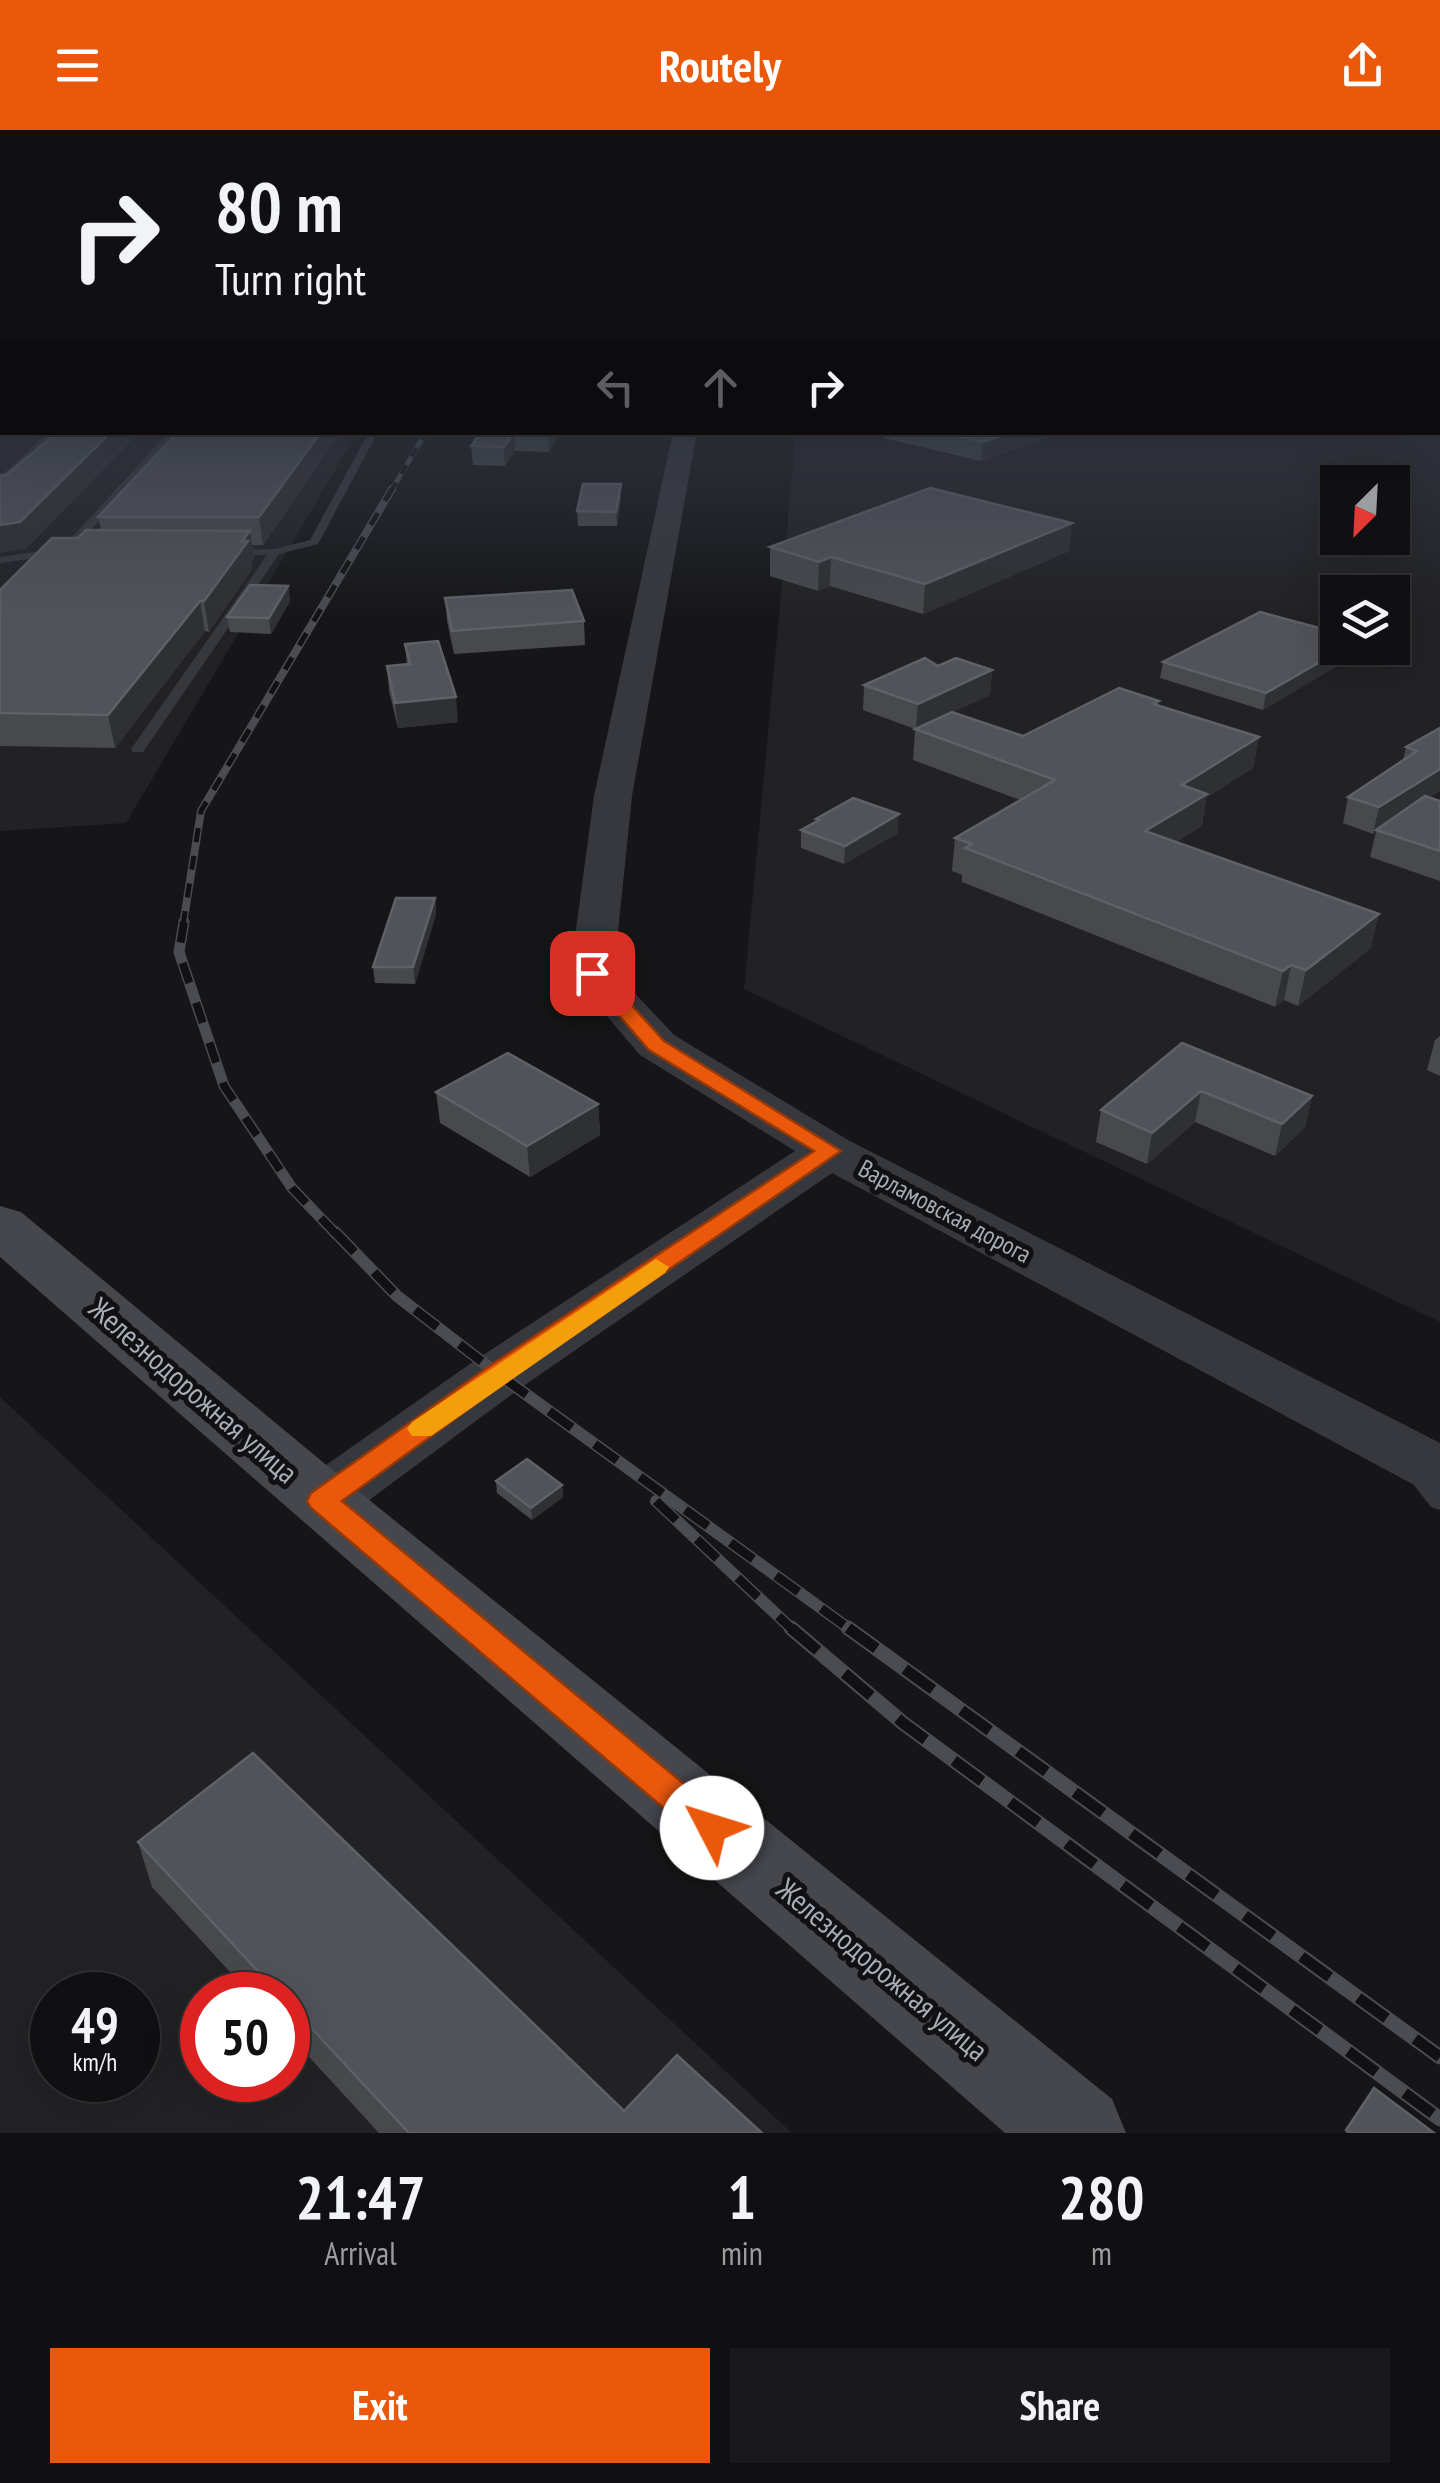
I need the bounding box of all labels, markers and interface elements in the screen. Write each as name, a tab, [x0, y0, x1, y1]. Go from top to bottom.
text: Routely	[659, 36, 781, 94]
icon: menu	[50, 38, 105, 93]
icon: share	[1335, 38, 1390, 93]
text: 80 m	[215, 161, 343, 251]
icon: right	[50, 170, 180, 300]
text: Turn right	[215, 249, 366, 307]
icon: left	[588, 360, 643, 415]
icon: ahead	[693, 360, 748, 415]
icon: right	[798, 360, 853, 415]
north arrow	[1320, 465, 1410, 555]
map controls	[1320, 465, 1410, 665]
button: layers	[1320, 575, 1410, 665]
pin	[550, 931, 635, 1016]
icon: arrive	[565, 946, 620, 1001]
street label: Варламовская дорога	[853, 1152, 1037, 1270]
street label: Железнодорожная улица	[81, 1288, 307, 1491]
position arrow	[660, 1776, 764, 1880]
street label: Железнодорожная улица	[768, 1868, 997, 2069]
speed limit sign: 50	[180, 1972, 310, 2102]
text: 49	[71, 1992, 119, 2057]
text: km/h	[73, 2046, 117, 2078]
text: 21:47	[296, 2158, 425, 2236]
text: 1	[728, 2158, 756, 2236]
text: 280	[1058, 2158, 1144, 2236]
text: Arrival	[324, 2232, 397, 2274]
text: min	[721, 2232, 763, 2274]
text: m	[1091, 2232, 1112, 2274]
button: Exit	[50, 2348, 710, 2463]
button: Share	[730, 2348, 1390, 2463]

